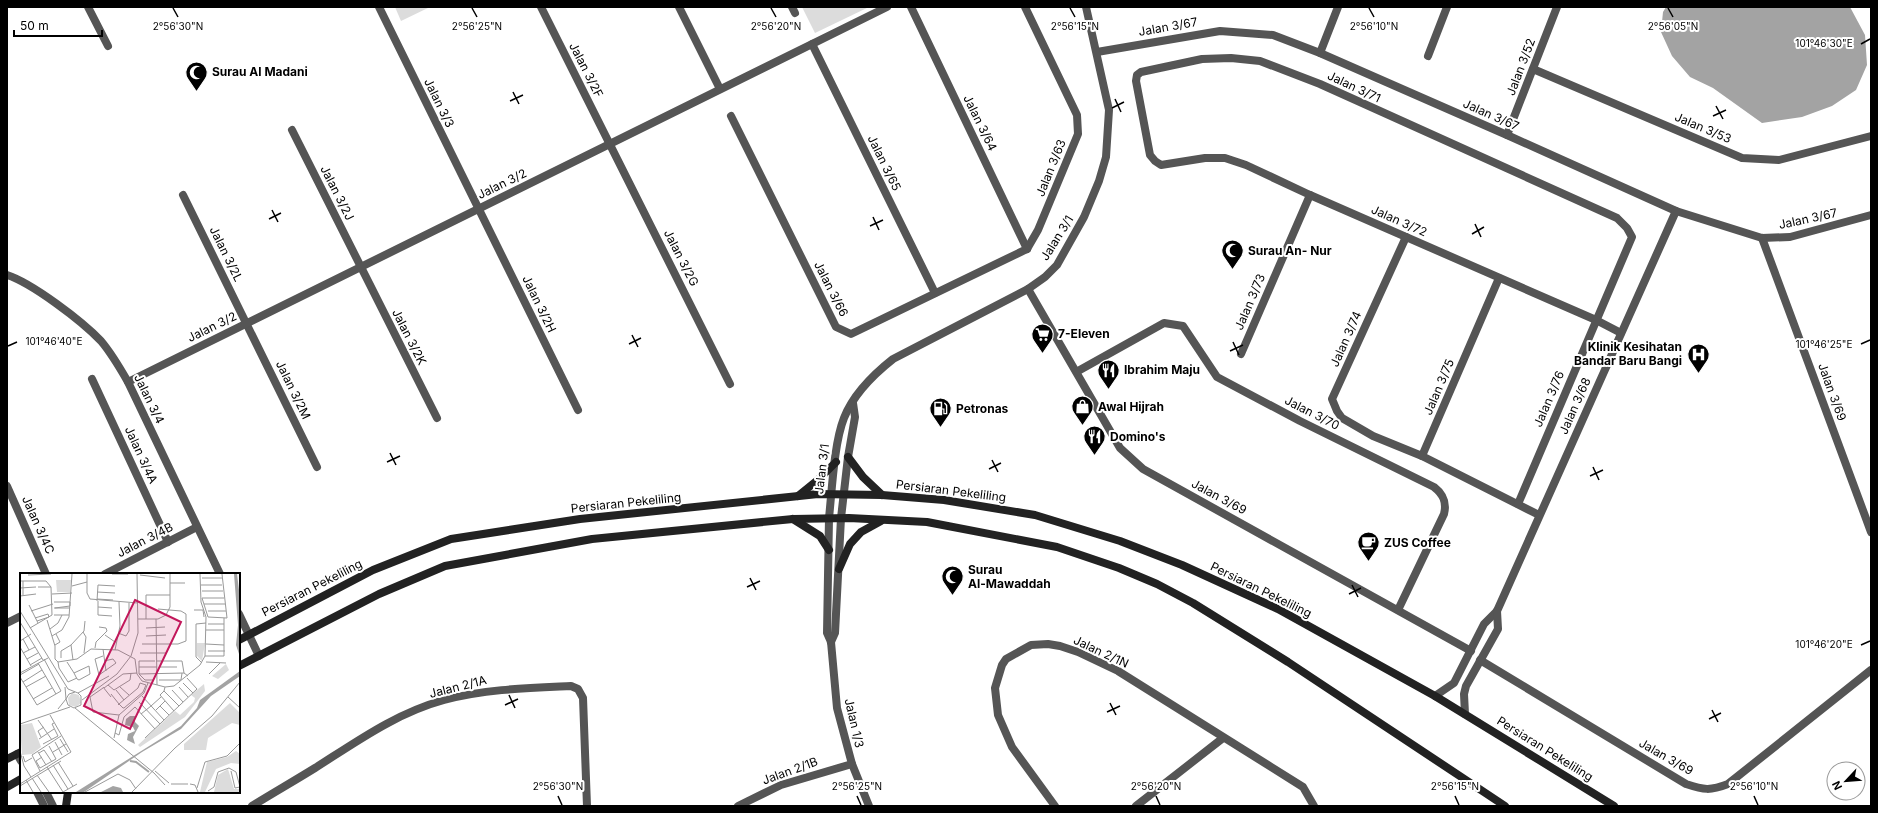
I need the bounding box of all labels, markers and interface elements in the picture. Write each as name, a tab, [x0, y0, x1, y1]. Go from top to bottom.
scale bar	[14, 12, 102, 38]
street label: Jalan 3/67	[1137, 14, 1199, 39]
text: 50 m	[20, 18, 49, 33]
text: 2°56'30"N	[153, 20, 203, 32]
text: 2°56'25"N	[452, 20, 502, 32]
text: 2°56'20"N	[751, 20, 801, 32]
text: 2°56'15"N	[1051, 20, 1099, 32]
text: 2°56'10"N	[1350, 20, 1398, 32]
text: 2°56'05"N	[1648, 20, 1698, 32]
street label: Jalan 3/52	[1503, 36, 1538, 98]
text: 101°46'30"E	[1795, 37, 1853, 49]
street label: Jalan 3/2F	[566, 40, 607, 100]
mosque icon: Surau Al Madani	[184, 59, 210, 92]
place label: Surau Al Madani	[212, 64, 308, 79]
street label: Jalan 3/71	[1325, 68, 1383, 105]
street label: Jalan 3/3	[421, 76, 458, 130]
street label: Jalan 3/64	[960, 92, 1001, 154]
street label: Jalan 3/67	[1461, 96, 1522, 134]
street label: Jalan 3/53	[1673, 109, 1734, 146]
street label: Jalan 3/65	[865, 132, 904, 193]
street label: Jalan 3/63	[1032, 137, 1069, 199]
street label: Jalan 3/2J	[317, 163, 358, 223]
street label: Jalan 3/2	[475, 165, 529, 202]
street label: Jalan 3/72	[1369, 202, 1429, 240]
street label: Jalan 3/67	[1777, 205, 1839, 232]
street label: Jalan 3/1	[1037, 212, 1076, 263]
street label: Jalan 3/2L	[207, 224, 246, 284]
street label: Jalan 3/2G	[661, 227, 702, 289]
mosque icon: Surau An- Nur	[1219, 238, 1245, 271]
place label: Surau An- Nur	[1248, 243, 1332, 258]
street label: Jalan 3/66	[811, 258, 852, 319]
street label: Jalan 3/73	[1231, 272, 1268, 332]
street label: Jalan 3/2H	[519, 273, 560, 335]
street label: Jalan 3/2K	[389, 306, 430, 367]
street label: Jalan 3/2	[185, 308, 239, 345]
street label: Jalan 3/74	[1327, 308, 1365, 369]
supermarket icon: 7-Eleven	[1029, 321, 1055, 354]
place label: 7-Eleven	[1058, 326, 1110, 341]
text: 101°46'40"E	[25, 335, 83, 347]
text: 101°46'25"E	[1795, 338, 1853, 350]
place label: Klinik Kesihatan Bandar Baru Bangi	[1574, 339, 1682, 368]
hospital icon: Klinik Kesihatan Bandar Baru Bangi	[1685, 341, 1711, 374]
restaurant icon: Ibrahim Maju	[1095, 357, 1121, 390]
street label: Jalan 3/75	[1420, 357, 1457, 417]
street label: Jalan 3/2M	[273, 358, 314, 422]
street label: Jalan 3/69	[1815, 361, 1850, 423]
place label: Ibrahim Maju	[1124, 362, 1200, 377]
street label: Jalan 3/76	[1530, 368, 1567, 429]
street label: Jalan 3/4	[131, 372, 168, 426]
street label: Jalan 3/68	[1555, 375, 1594, 436]
street label: Jalan 3/70	[1282, 392, 1342, 433]
shop icon: Awal Hijrah	[1069, 394, 1095, 427]
fuel station icon: Petronas	[928, 396, 954, 429]
place label: Awal Hijrah	[1098, 399, 1164, 414]
place label: Petronas	[956, 401, 1009, 416]
street label: Jalan 3/4A	[122, 424, 161, 486]
restaurant icon: Domino's	[1082, 424, 1108, 457]
place label: Domino's	[1110, 429, 1166, 444]
street label: Jalan 3/1	[811, 443, 832, 495]
street label: Persiaran Pekeliling	[895, 476, 1007, 505]
street label: Jalan 3/69	[1189, 476, 1249, 517]
street label: Persiaran Pekeliling	[570, 489, 682, 516]
street label: Jalan 3/4C	[19, 493, 58, 556]
street label: Jalan 3/4B	[114, 519, 175, 560]
cafe icon: ZUS Coffee	[1355, 530, 1381, 563]
place label: ZUS Coffee	[1384, 535, 1451, 550]
street label: Persiaran Pekeliling	[259, 556, 365, 619]
street label: Persiaran Pekeliling	[1208, 559, 1314, 621]
place label: Surau Al-Mawaddah	[968, 562, 1051, 591]
mosque icon: Surau Al-Mawaddah	[939, 564, 965, 597]
inset map	[20, 573, 240, 793]
street label: Jalan 2/1N	[1071, 632, 1131, 671]
text: 101°46'20"E	[1795, 638, 1853, 650]
street label: Jalan 2/1A	[428, 672, 488, 701]
street label: Jalan 1/3	[842, 697, 867, 749]
street label: Persiaran Pekeliling	[1494, 713, 1596, 784]
street label: Jalan 3/69	[1636, 735, 1696, 778]
street label: Jalan 2/1B	[760, 754, 820, 788]
north arrow	[1826, 761, 1866, 801]
text: N	[1829, 779, 1845, 792]
text: 2°56'30"N	[533, 780, 583, 792]
text: 2°56'25"N	[832, 780, 882, 792]
text: 2°56'20"N	[1131, 780, 1181, 792]
text: 2°56'15"N	[1431, 780, 1479, 792]
text: 2°56'10"N	[1730, 780, 1778, 792]

